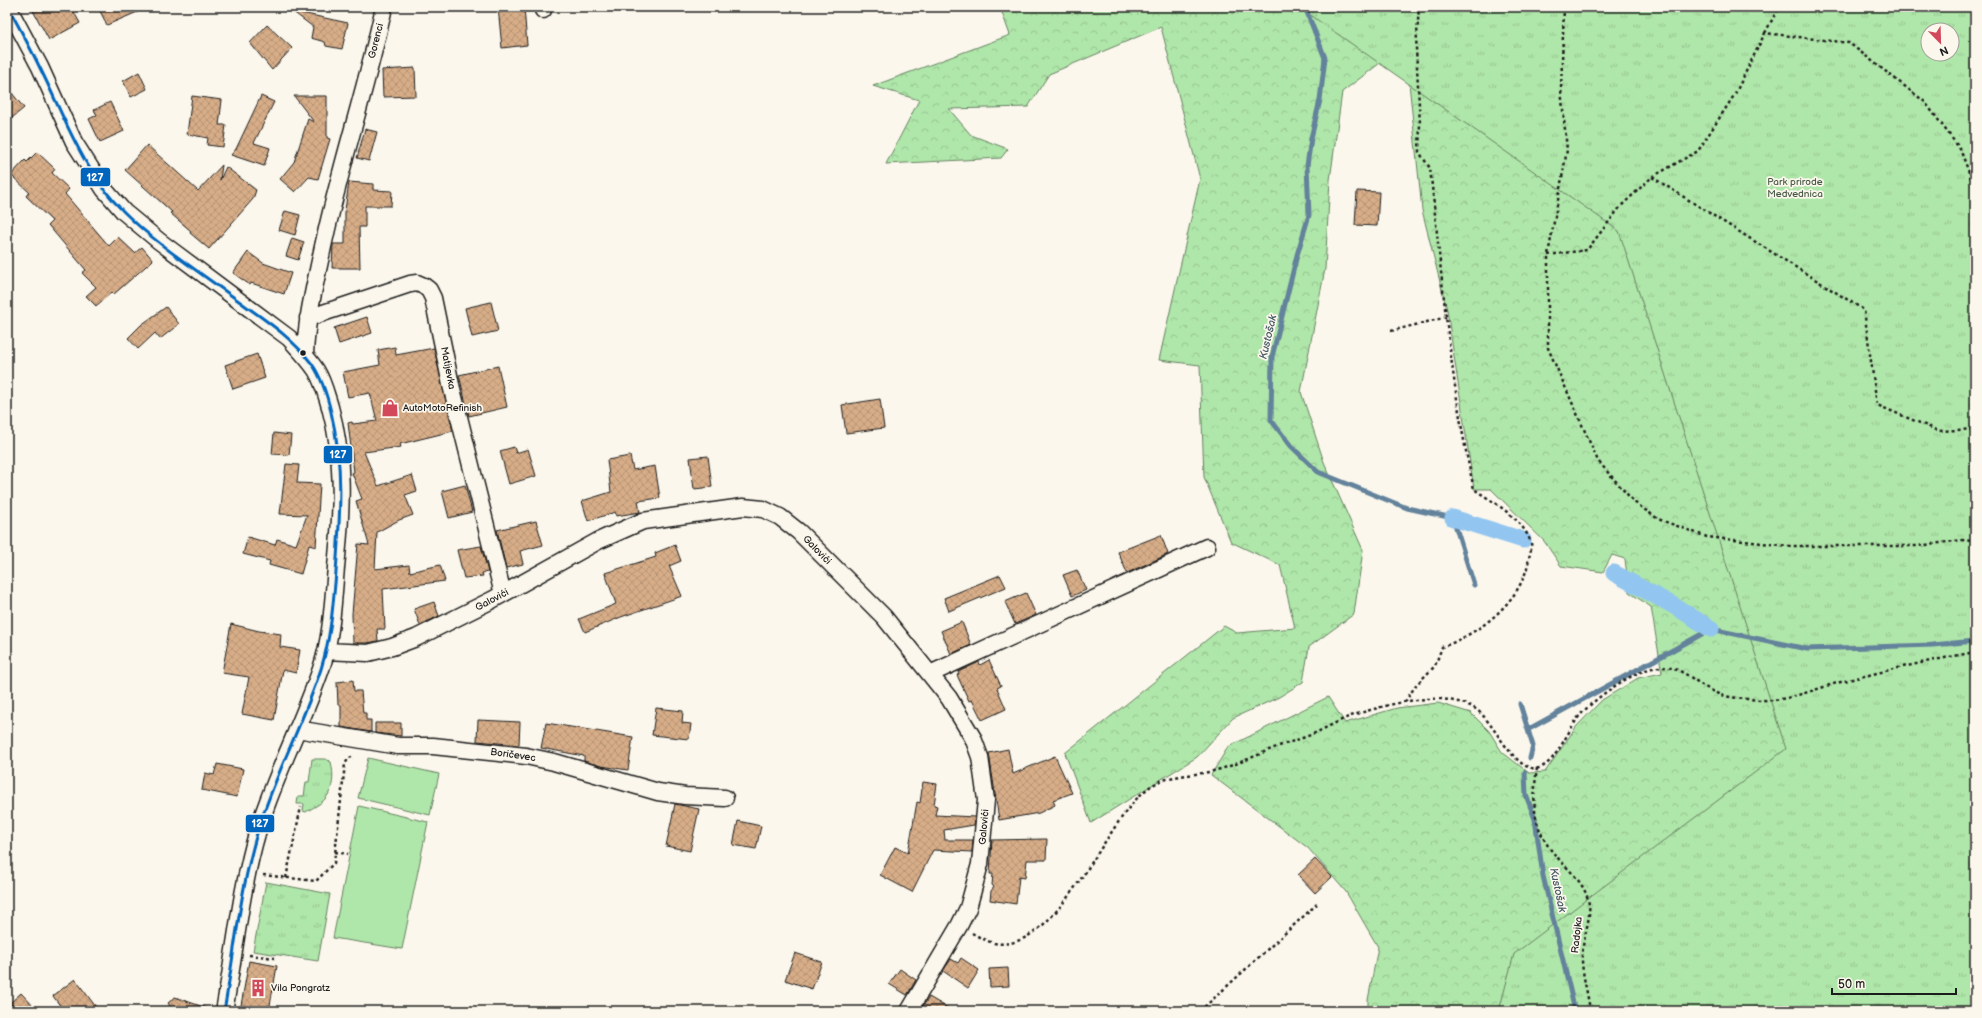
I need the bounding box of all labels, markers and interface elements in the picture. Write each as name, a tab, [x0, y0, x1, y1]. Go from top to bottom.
street label: Gorenci	[366, 22, 386, 60]
north arrow	[1920, 22, 1960, 62]
text: N	[1937, 43, 1950, 58]
line badge: 127	[80, 167, 111, 187]
text: 127	[86, 171, 104, 184]
park label: Park prirode Medvednica	[1767, 176, 1823, 200]
water label: Kustošak	[1257, 313, 1280, 360]
street label: Matijevka	[438, 346, 458, 391]
unlabelled marker	[298, 348, 308, 358]
shop icon: AutoMotoRefinish	[380, 398, 400, 418]
place label: AutoMotoRefinish	[403, 402, 482, 414]
line badge: 127	[323, 445, 353, 464]
text: 127	[329, 448, 347, 461]
street label: Galovići	[800, 533, 834, 567]
street label: Galovići	[473, 586, 511, 614]
street label: Boričevec	[490, 746, 536, 764]
street label: Galovići	[976, 809, 992, 845]
line badge: 127	[245, 814, 275, 833]
text: 127	[251, 817, 269, 830]
water label: Kustošak	[1547, 867, 1569, 914]
street label: Radojka	[1569, 916, 1585, 954]
scale bar	[1832, 970, 1956, 996]
text: 50 m	[1838, 977, 1865, 992]
building icon: Vila Pongratz	[248, 978, 268, 998]
place label: Vila Pongratz	[271, 982, 330, 994]

